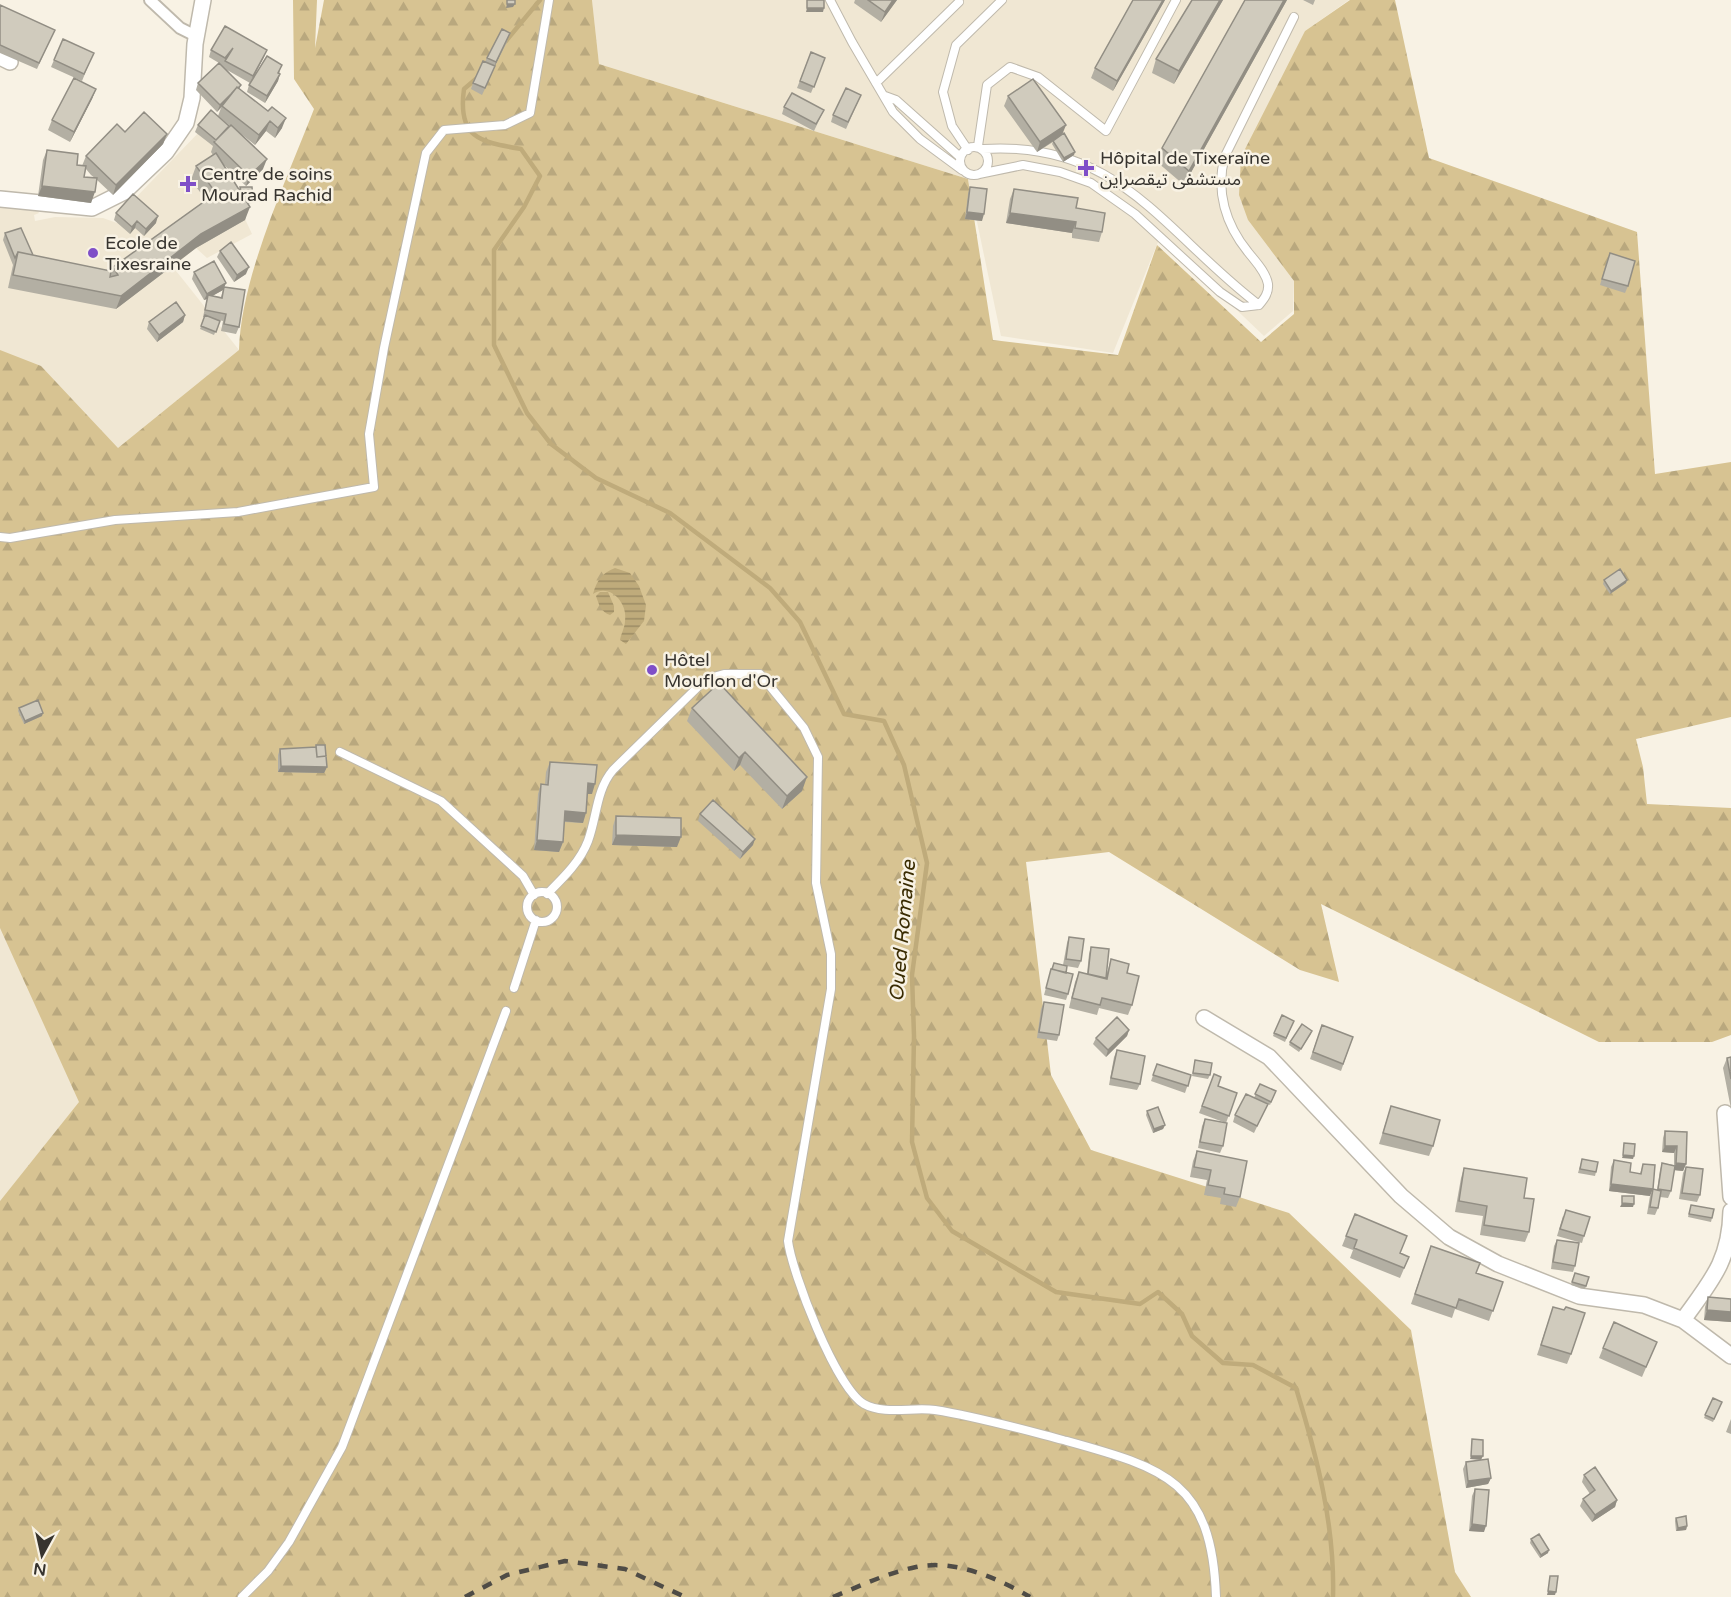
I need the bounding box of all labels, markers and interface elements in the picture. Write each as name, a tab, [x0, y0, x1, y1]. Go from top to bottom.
place label: Hôpital de Tixeraïne مستشفى تيقصراين	[1100, 147, 1270, 190]
marker: Hôpital de Tixeraïne مستشفى تيقصراين	[1077, 159, 1095, 177]
place label: Centre de soins Mourad Rachid	[201, 163, 332, 206]
marker: Centre de soins Mourad Rachid	[179, 175, 197, 193]
place label: Ecole de Tixesraine	[105, 232, 191, 275]
marker: Ecole de Tixesraine	[86, 246, 100, 260]
place label: Hôtel Mouflon d'Or	[664, 649, 778, 692]
marker: Hôtel Mouflon d'Or	[645, 663, 659, 677]
water label: Oued Romaine	[885, 858, 921, 1003]
north arrow	[12, 1525, 72, 1585]
text: N	[32, 1558, 48, 1580]

